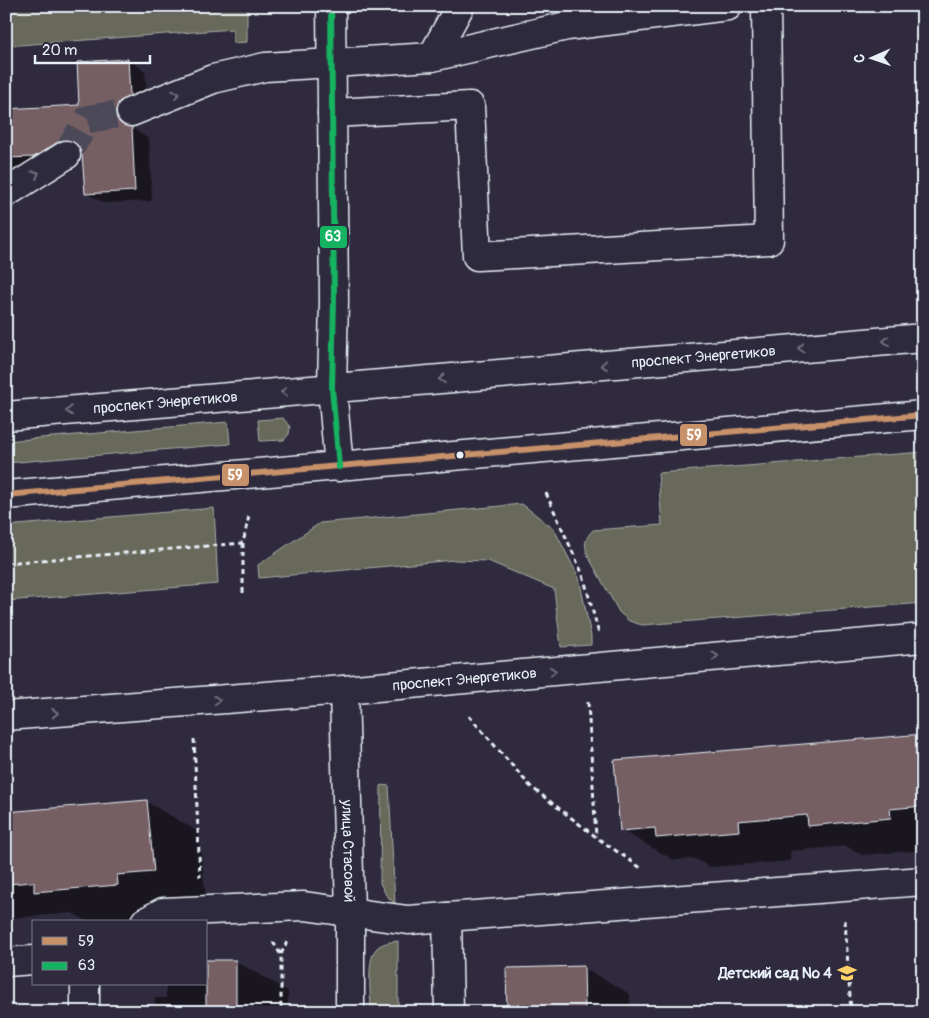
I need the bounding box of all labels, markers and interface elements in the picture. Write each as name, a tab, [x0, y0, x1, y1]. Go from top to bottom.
scale bar	[35, 32, 150, 64]
north arrow	[846, 32, 896, 82]
text: 20 m	[42, 41, 77, 60]
text: С	[851, 53, 868, 63]
one-way arrow	[171, 90, 180, 100]
one-way arrow	[31, 171, 40, 180]
line badge: 63	[319, 225, 348, 249]
text: 63	[325, 228, 341, 245]
one-way arrow	[882, 335, 890, 346]
street label: проспект Энергетиков	[631, 342, 777, 373]
one-way arrow	[796, 343, 804, 354]
one-way arrow	[599, 359, 607, 370]
one-way arrow	[438, 373, 446, 384]
one-way arrow	[279, 386, 287, 397]
street label: проспект Энергетиков	[92, 387, 238, 419]
one-way arrow	[64, 405, 72, 416]
line badge: 59	[679, 423, 708, 447]
text: 59	[687, 427, 701, 444]
unlabelled marker	[455, 450, 465, 460]
line badge: 59	[221, 463, 250, 487]
text: 59	[228, 467, 242, 484]
one-way arrow	[711, 651, 719, 662]
street label: проспект Энергетиков	[392, 664, 538, 696]
one-way arrow	[549, 665, 557, 676]
one-way arrow	[213, 695, 221, 706]
one-way arrow	[51, 707, 59, 718]
street label: улица Стасовой	[337, 798, 359, 903]
legend	[32, 920, 208, 986]
text: 59	[78, 932, 94, 951]
text: 63	[78, 956, 95, 975]
school or university icon: Детский сад № 4	[836, 962, 858, 984]
place label: Детский сад № 4	[718, 964, 832, 983]

